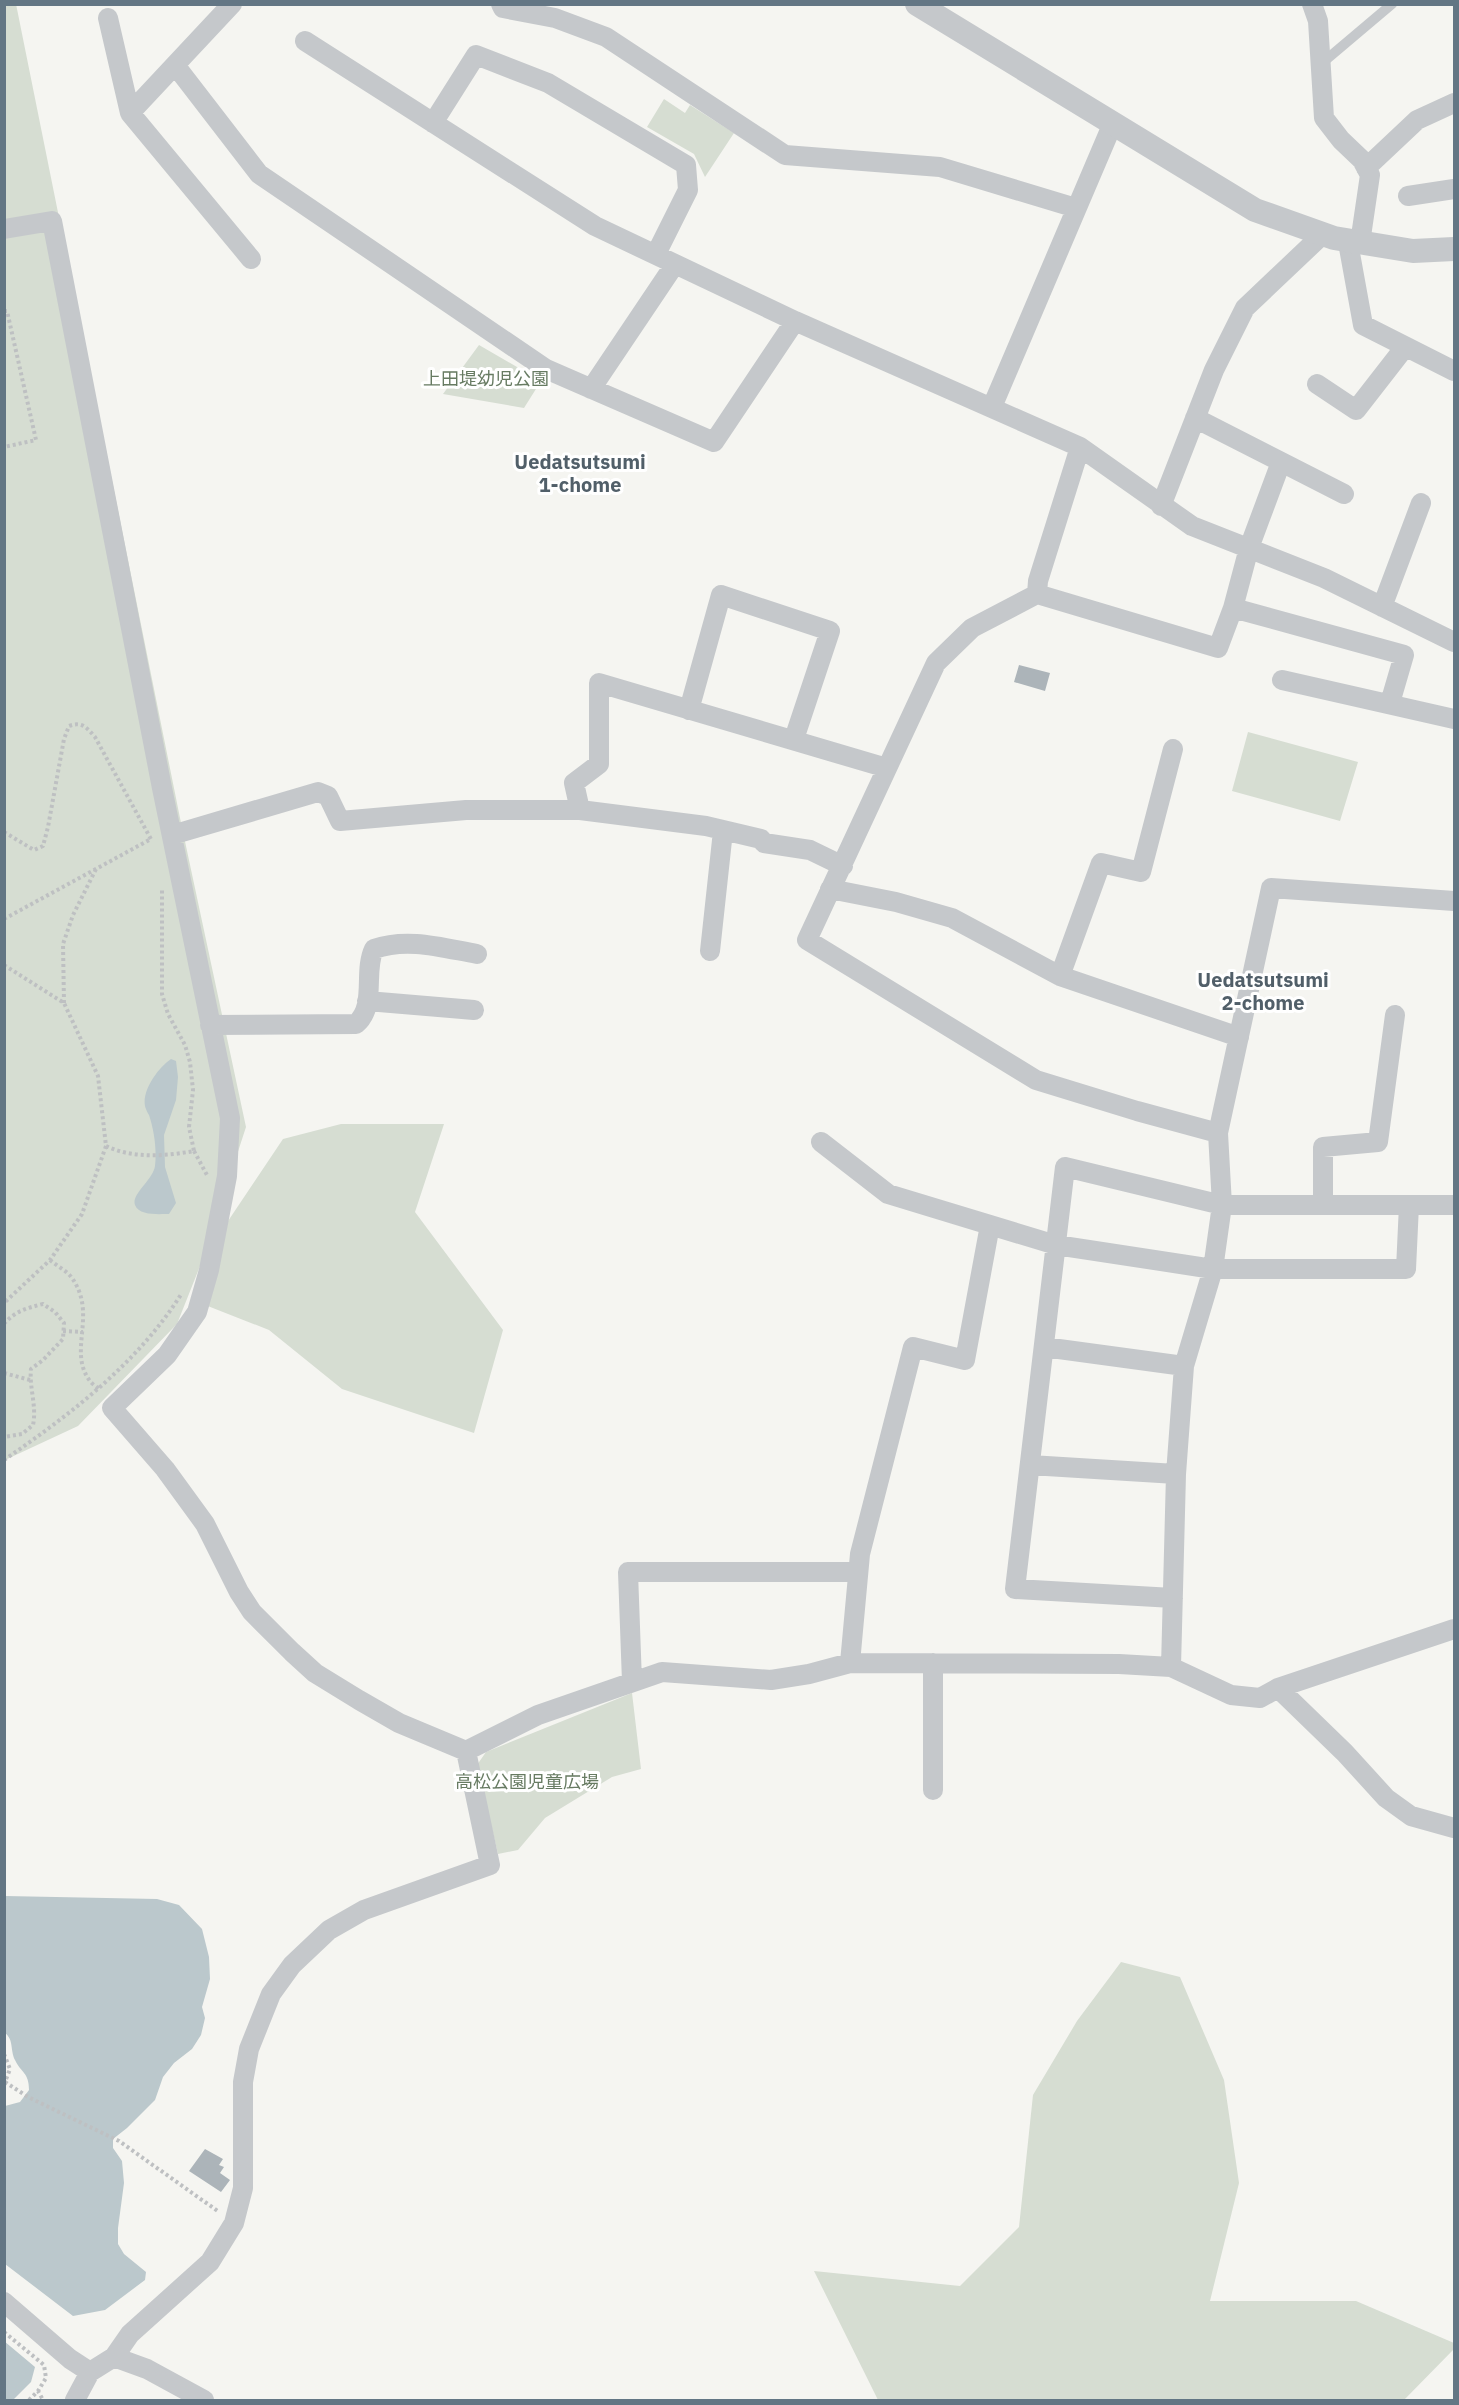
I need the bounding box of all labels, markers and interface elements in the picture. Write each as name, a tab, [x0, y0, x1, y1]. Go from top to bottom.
park label: 上田堤幼児公園	[423, 367, 549, 390]
district label: Uedatsutsumi 1-chome	[514, 448, 646, 498]
district label: Uedatsutsumi 2-chome	[1197, 966, 1329, 1016]
park label: 高松公園児童広場	[455, 1770, 599, 1793]

